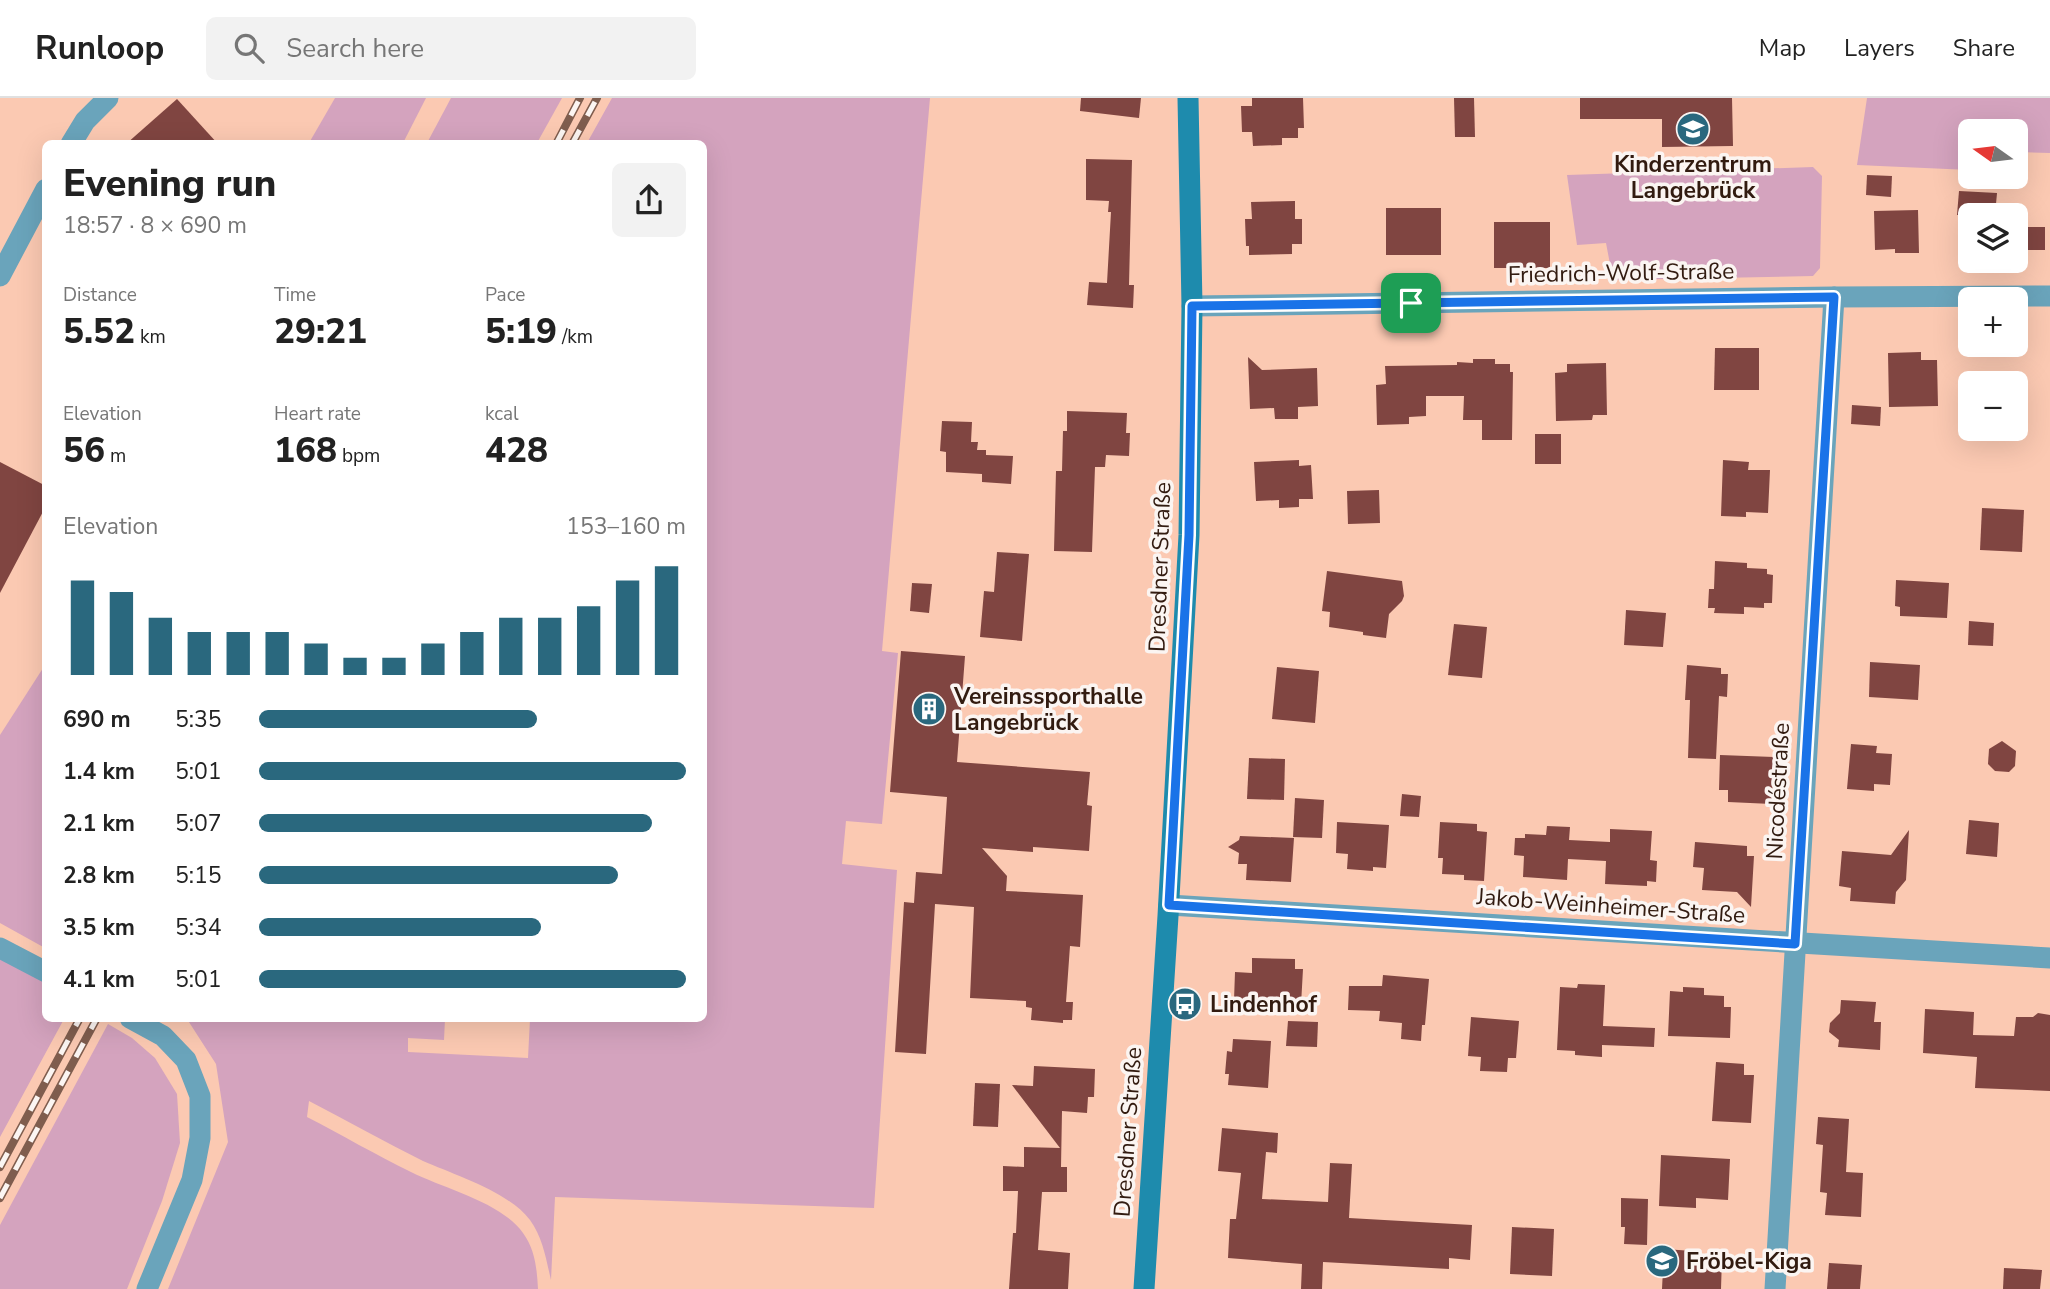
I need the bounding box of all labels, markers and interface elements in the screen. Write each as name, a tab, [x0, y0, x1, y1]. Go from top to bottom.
search box	[206, 17, 696, 80]
text: Runloop	[35, 26, 164, 71]
icon: search	[230, 29, 268, 67]
text: Search here	[286, 31, 424, 66]
text: Map	[1759, 32, 1806, 64]
text: Layers	[1844, 32, 1915, 64]
text: Share	[1953, 32, 2015, 64]
school or university icon: Kinderzentrum Langebrück	[1674, 110, 1712, 148]
north arrow	[1958, 119, 2028, 189]
map controls	[1958, 119, 2028, 441]
place label: Kinderzentrum Langebrück	[1614, 149, 1772, 206]
text: Evening run	[63, 158, 276, 209]
button: share	[612, 163, 686, 237]
button: layers	[1958, 203, 2028, 273]
text: 18:57 · 8 × 690 m	[63, 210, 247, 241]
street label: Friedrich-Wolf-Straße	[1507, 256, 1735, 290]
pin	[1381, 273, 1441, 333]
text: Distance	[63, 282, 137, 308]
text: Time	[274, 282, 316, 308]
text: Pace	[485, 282, 525, 308]
icon: arrive	[1392, 284, 1430, 322]
button: +	[1958, 287, 2028, 357]
text: 5.52	[63, 308, 135, 355]
text: 29:21	[274, 308, 367, 355]
text: 5:19	[485, 308, 557, 355]
text: km	[135, 324, 166, 350]
text: /km	[557, 324, 593, 350]
button: −	[1958, 371, 2028, 441]
text: Elevation	[63, 401, 142, 427]
text: Heart rate	[274, 401, 361, 427]
text: kcal	[485, 401, 519, 427]
text: 56	[63, 427, 105, 474]
text: 168	[274, 427, 337, 474]
text: 428	[485, 427, 548, 474]
text: m	[105, 443, 126, 469]
text: bpm	[337, 443, 380, 469]
street label: Dresdner Straße	[1142, 481, 1178, 653]
text: Elevation	[63, 511, 158, 542]
text: 153–160 m	[566, 511, 686, 542]
place label: Vereinssporthalle Langebrück	[953, 681, 1143, 738]
building icon: Vereinssporthalle Langebrück	[910, 690, 948, 728]
text: 690 m	[63, 704, 131, 735]
text: 5:35	[175, 704, 222, 735]
street label: Nicodéstraße	[1759, 722, 1797, 860]
text: 1.4 km	[63, 756, 135, 787]
text: 5:01	[175, 756, 222, 787]
text: 2.1 km	[63, 808, 135, 839]
text: 5:07	[175, 808, 222, 839]
text: 2.8 km	[63, 860, 135, 891]
text: 5:15	[175, 860, 222, 891]
street label: Jakob-Weinheimer-Straße	[1475, 881, 1746, 931]
text: 3.5 km	[63, 912, 135, 943]
text: 5:34	[175, 912, 222, 943]
text: 4.1 km	[63, 964, 135, 995]
text: 5:01	[175, 964, 222, 995]
bus stop icon: Lindenhof	[1166, 985, 1204, 1023]
place label: Lindenhof	[1210, 989, 1318, 1020]
street label: Dresdner Straße	[1107, 1046, 1149, 1218]
school or university icon: Fröbel-Kiga	[1643, 1242, 1681, 1280]
place label: Fröbel-Kiga	[1686, 1246, 1812, 1277]

